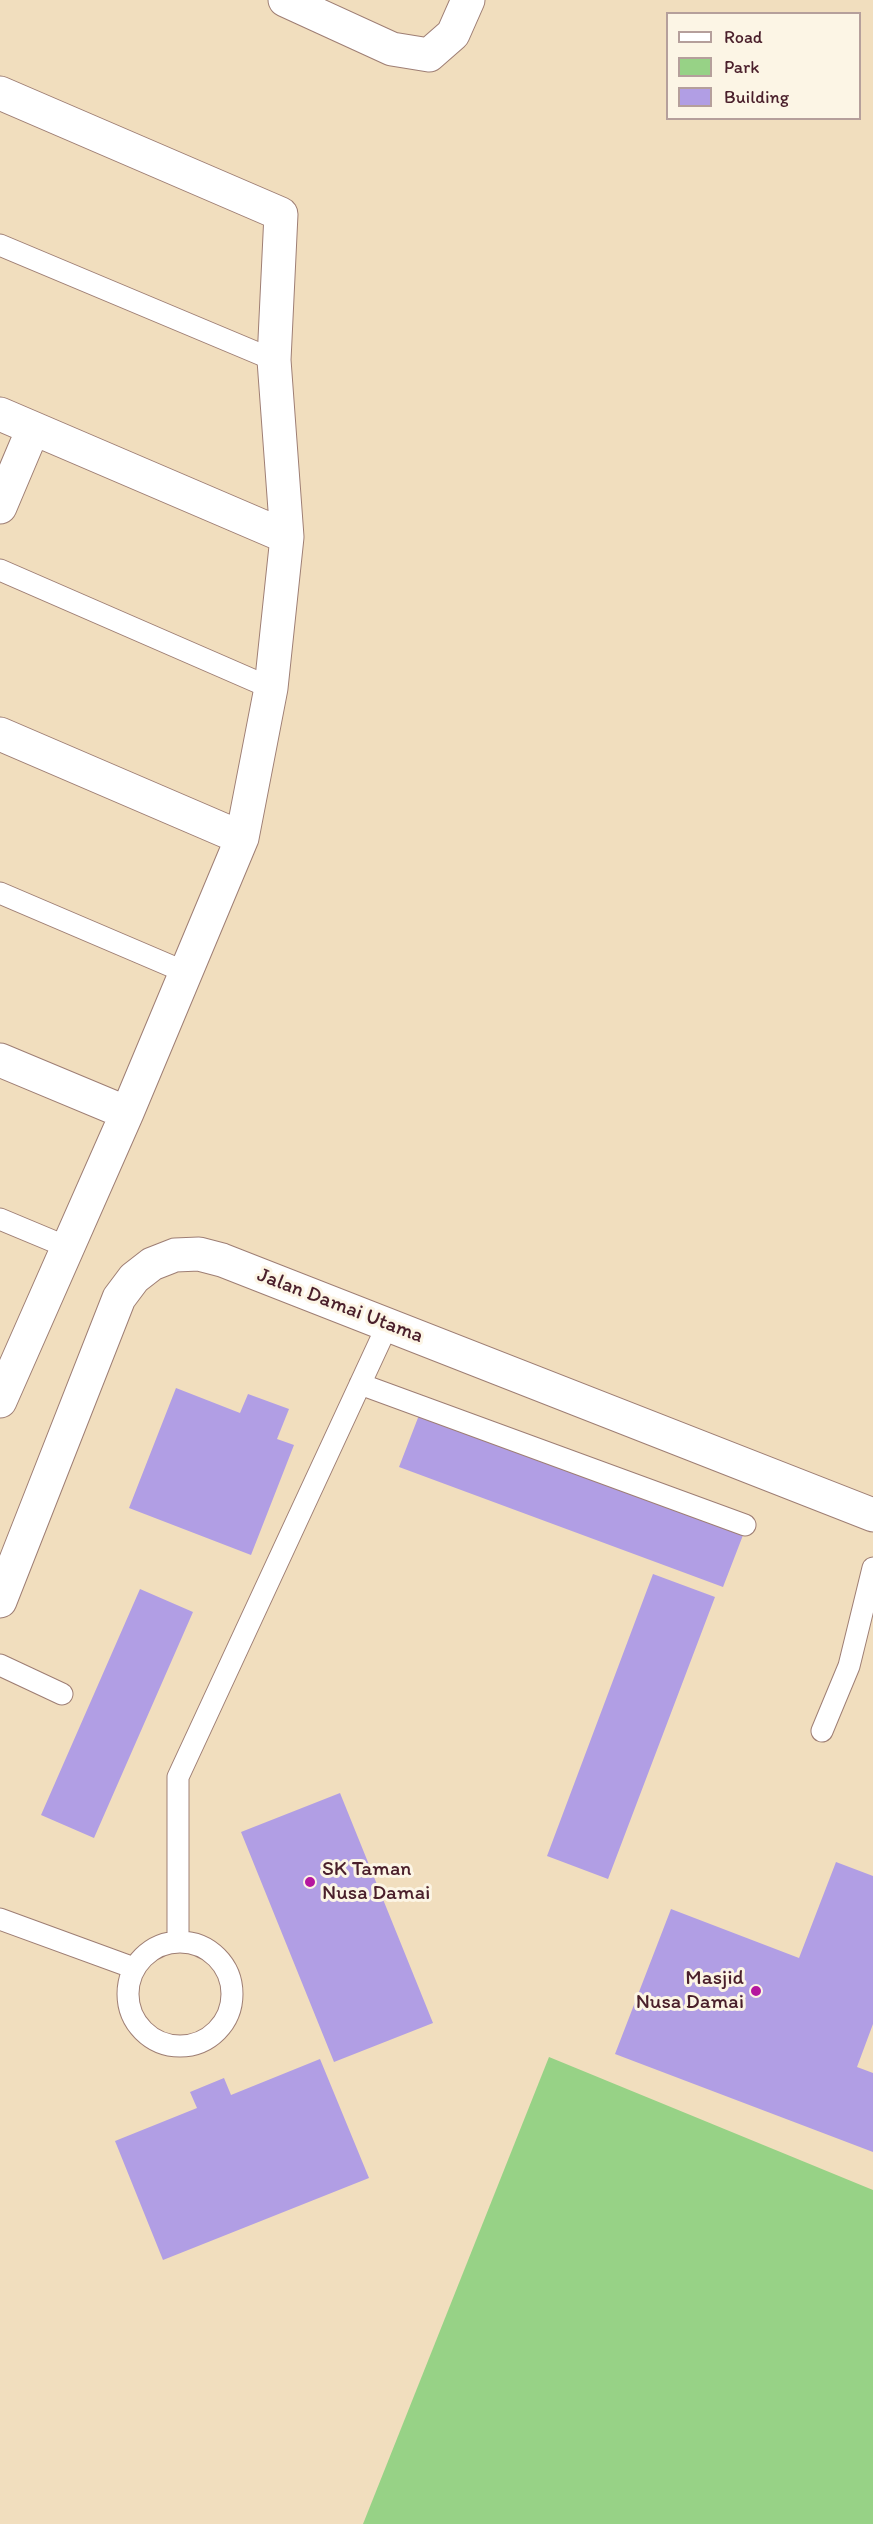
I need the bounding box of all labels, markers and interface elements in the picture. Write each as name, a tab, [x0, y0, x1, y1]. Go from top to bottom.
legend	[666, 12, 861, 120]
text: Road	[724, 26, 763, 48]
text: Park	[724, 56, 759, 78]
text: Building	[724, 86, 789, 108]
street label: Jalan Damai Utama	[253, 1263, 427, 1349]
place label: SK Taman Nusa Damai	[322, 1857, 430, 1907]
marker: SK Taman Nusa Damai	[303, 1875, 317, 1889]
place label: Masjid Nusa Damai	[636, 1966, 744, 2016]
marker: Masjid Nusa Damai	[749, 1984, 763, 1998]

